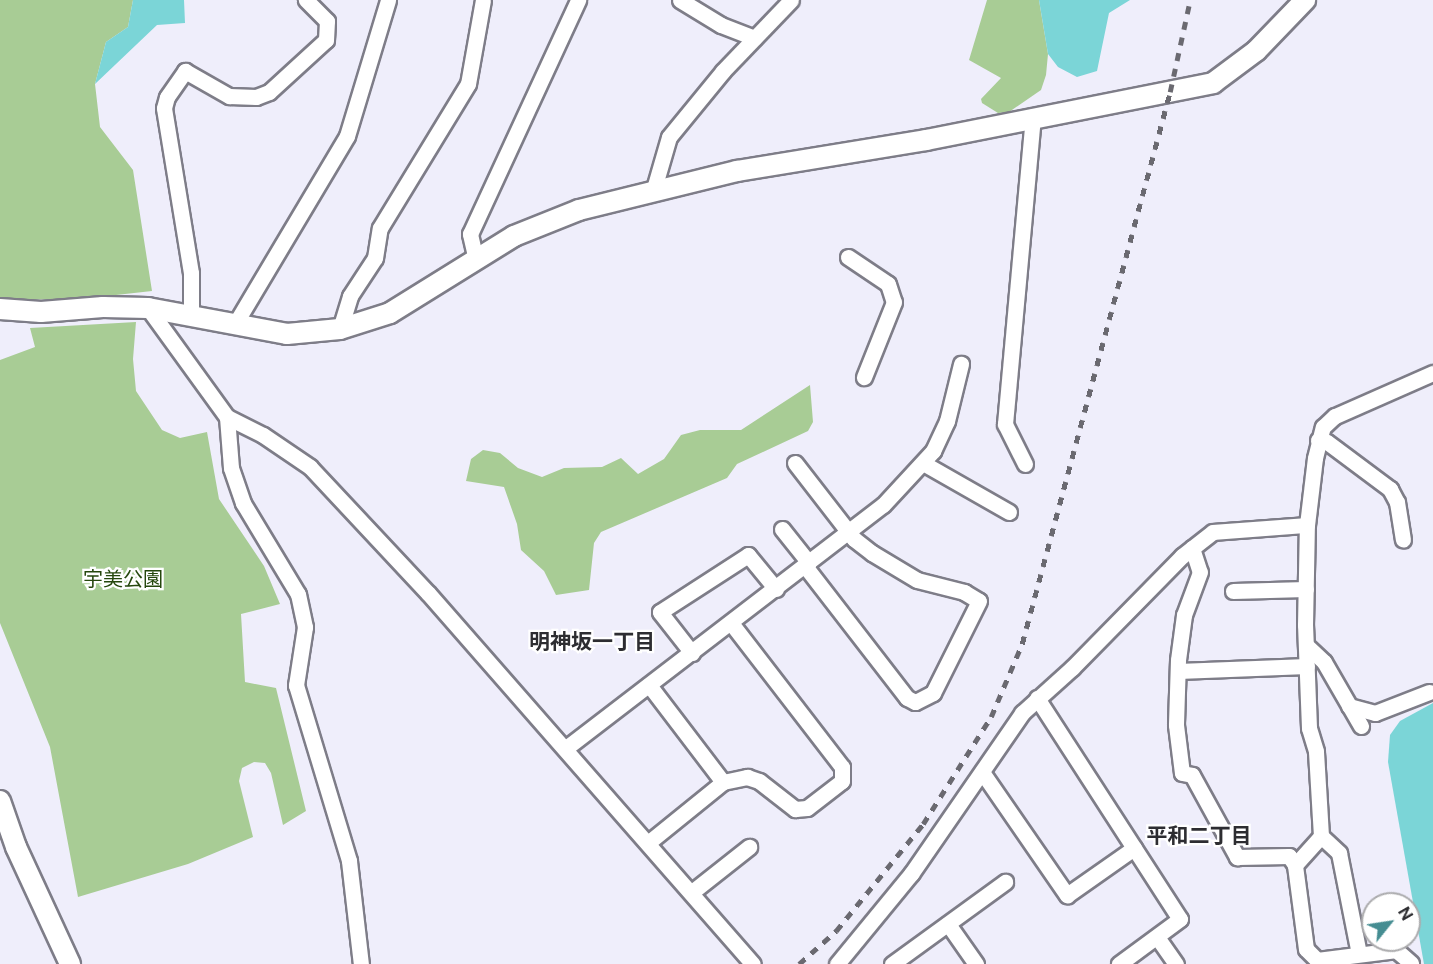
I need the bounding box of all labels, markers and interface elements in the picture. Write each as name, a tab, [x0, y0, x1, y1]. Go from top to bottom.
park label: 宇美公園	[83, 567, 163, 591]
district label: 明神坂一丁目	[529, 629, 655, 655]
district label: 平和二丁目	[1147, 823, 1251, 849]
north arrow	[1361, 892, 1421, 952]
text: N	[1394, 904, 1417, 924]

